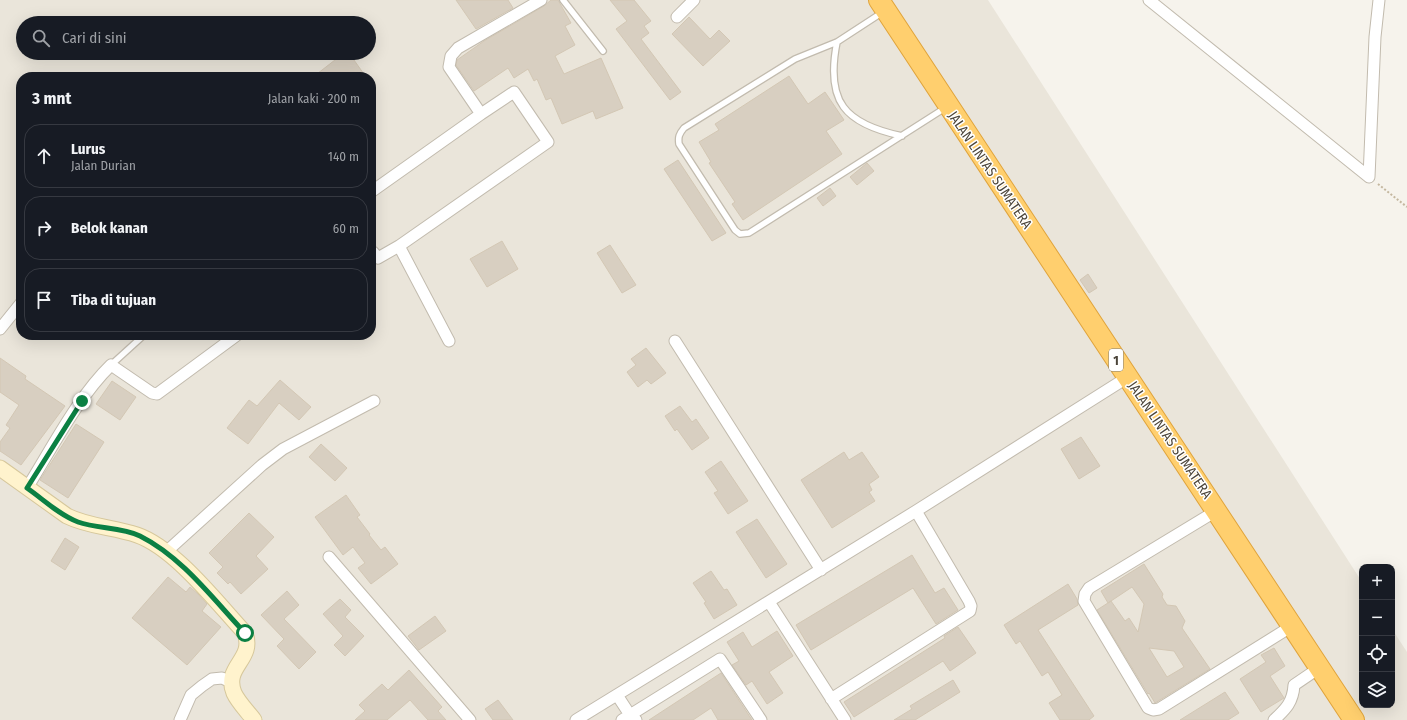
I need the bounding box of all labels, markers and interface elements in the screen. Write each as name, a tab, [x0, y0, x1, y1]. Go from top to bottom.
search box	[16, 16, 376, 60]
icon: search	[30, 27, 52, 49]
text: Cari di sini	[62, 29, 127, 47]
text: 3 mnt	[32, 88, 71, 109]
text: Jalan kaki · 200 m	[268, 91, 360, 106]
street label: JALAN LINTAS SUMATERA	[944, 108, 1036, 233]
text: Lurus	[71, 140, 105, 158]
icon: ahead	[33, 145, 55, 167]
text: 140 m	[328, 149, 359, 164]
text: Jalan Durian	[71, 158, 136, 173]
icon: right	[33, 217, 55, 239]
text: Belok kanan	[71, 219, 148, 237]
text: 60 m	[333, 221, 359, 236]
icon: arrive	[33, 289, 55, 311]
text: Tiba di tujuan	[71, 291, 156, 309]
road number: 1	[1109, 349, 1123, 371]
street label: JALAN LINTAS SUMATERA	[1124, 378, 1216, 503]
route end	[73, 392, 91, 410]
map controls	[1359, 564, 1395, 708]
button: +	[1359, 564, 1395, 600]
button: −	[1359, 600, 1395, 636]
route start	[236, 624, 254, 642]
button: locate	[1359, 636, 1395, 672]
button: layers	[1359, 672, 1395, 708]

